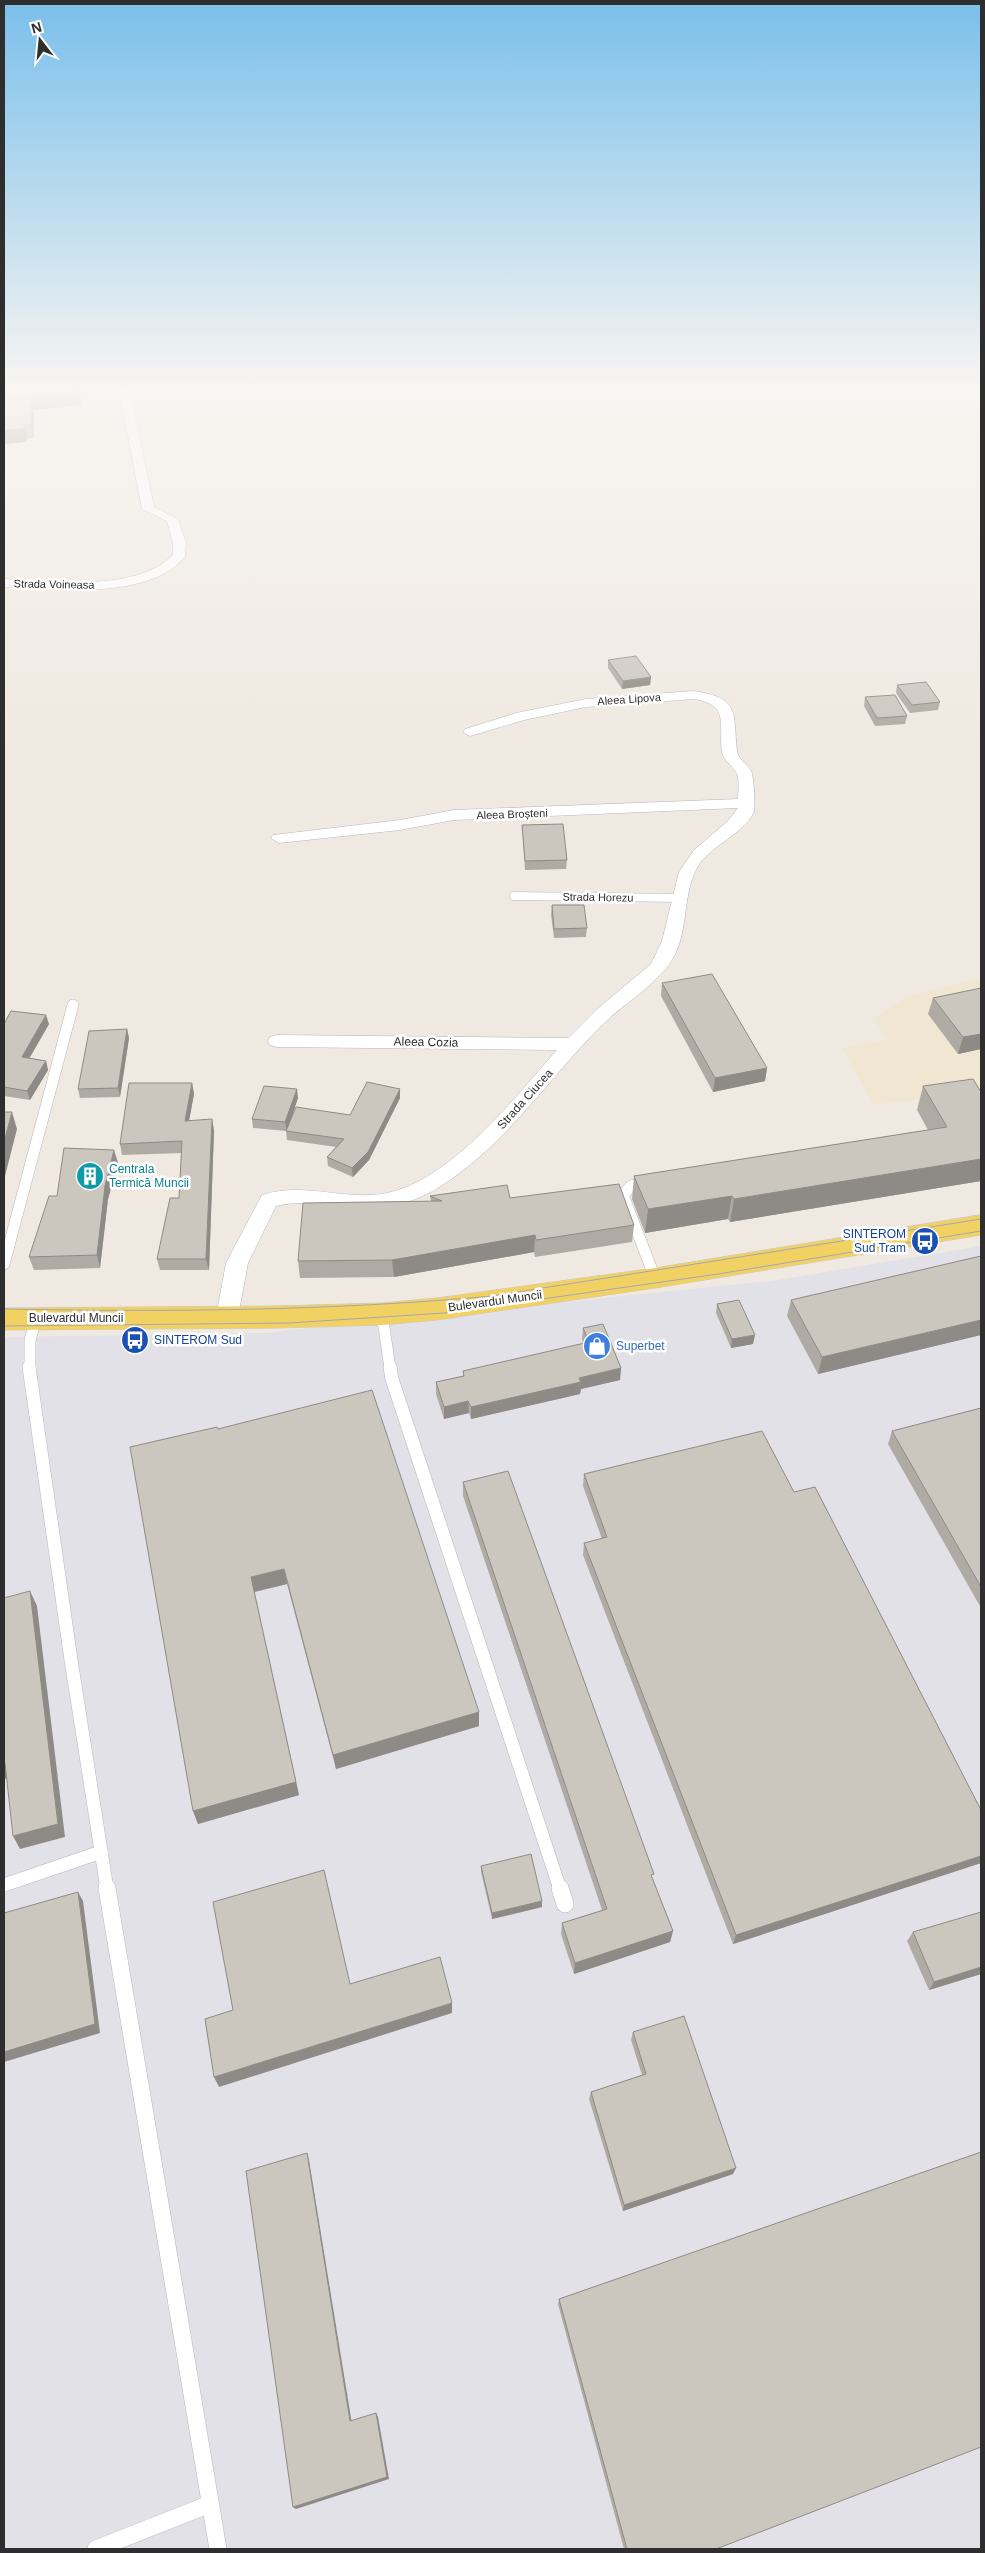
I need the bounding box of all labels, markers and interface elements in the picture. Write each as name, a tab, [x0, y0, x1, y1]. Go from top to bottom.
north arrow	[15, 15, 65, 65]
text: N	[29, 18, 43, 37]
street label: Strada Voineasa	[14, 577, 95, 591]
street label: Aleea Lipova	[597, 691, 662, 707]
street label: Aleea Broșteni	[476, 807, 548, 821]
street label: Strada Horezu	[562, 890, 634, 904]
street label: Aleea Cozia	[394, 1034, 459, 1050]
street label: Strada Ciucea	[494, 1066, 556, 1132]
building icon: Centrala Termică Muncii	[75, 1161, 105, 1191]
place label: Centrala Termică Muncii	[109, 1162, 189, 1190]
bus stop icon: SINTEROM Sud Tram	[910, 1226, 940, 1256]
place label: SINTEROM Sud Tram	[843, 1227, 906, 1255]
street label: Bulevardul Muncii	[447, 1287, 543, 1315]
street label: Bulevardul Muncii	[29, 1311, 123, 1325]
bus stop icon: SINTEROM Sud	[120, 1325, 150, 1355]
shop icon: Superbet	[582, 1331, 612, 1361]
place label: SINTEROM Sud	[154, 1333, 242, 1347]
place label: Superbet	[616, 1339, 665, 1353]

